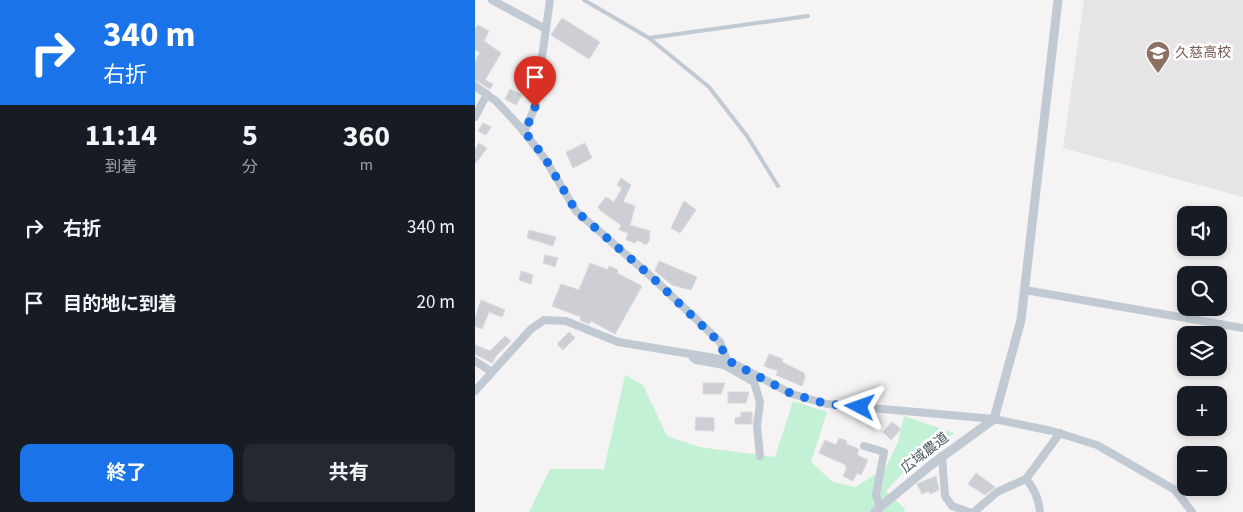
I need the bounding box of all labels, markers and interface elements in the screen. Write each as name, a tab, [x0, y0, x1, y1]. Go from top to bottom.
text: 340 m	[103, 10, 195, 60]
icon: right	[20, 20, 85, 85]
school or university icon: 久慈高校	[1145, 40, 1171, 74]
place label: 久慈高校	[1175, 43, 1231, 63]
pin	[514, 56, 556, 107]
text: 右折	[103, 59, 147, 91]
icon: arrive	[521, 63, 549, 91]
text: 11:14	[85, 114, 157, 157]
text: 5	[242, 114, 258, 157]
text: 360	[343, 115, 390, 158]
text: m	[360, 154, 373, 176]
text: 到着	[105, 156, 137, 178]
text: 分	[242, 156, 258, 178]
map controls	[1177, 206, 1227, 496]
button: sound	[1177, 206, 1227, 256]
icon: right	[20, 214, 48, 242]
text: 340 m	[407, 214, 455, 241]
text: 右折	[63, 216, 101, 243]
button: search	[1177, 266, 1227, 316]
icon: arrive	[20, 289, 48, 317]
text: 20 m	[417, 289, 455, 316]
text: 目的地に到着	[63, 291, 177, 318]
button: layers	[1177, 326, 1227, 376]
position arrow	[833, 380, 885, 432]
button: +	[1177, 386, 1227, 436]
street label: 広域農道	[897, 428, 953, 478]
button: 終了	[20, 444, 233, 502]
button: 共有	[243, 444, 455, 502]
button: −	[1177, 446, 1227, 496]

